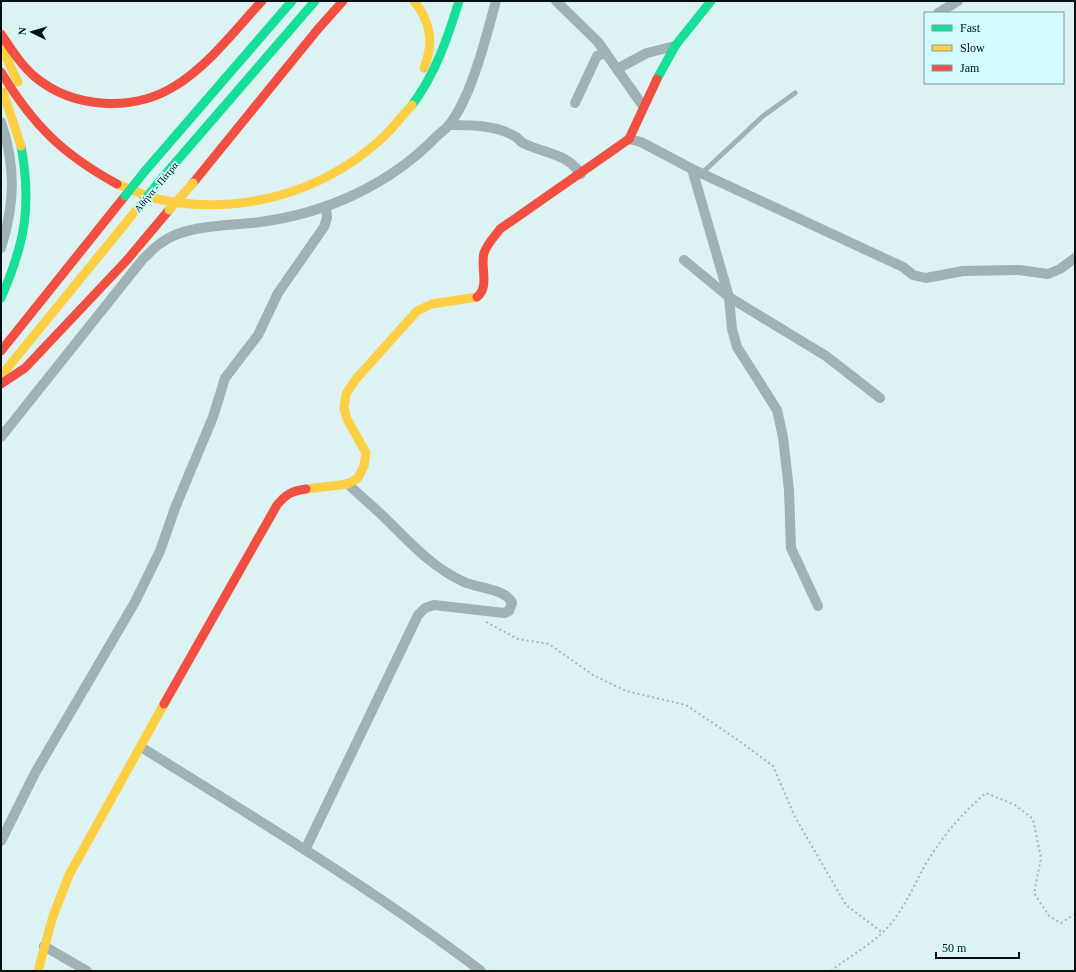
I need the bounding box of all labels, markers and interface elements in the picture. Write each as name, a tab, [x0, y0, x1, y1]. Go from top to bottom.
north arrow	[12, 12, 52, 52]
legend	[924, 12, 1064, 84]
text: Fast	[960, 21, 981, 35]
text: N	[16, 27, 28, 36]
text: Slow	[960, 41, 985, 55]
text: Jam	[960, 61, 980, 75]
street label: Αθήνα - Πάτρα	[132, 159, 181, 214]
scale bar	[936, 934, 1019, 960]
text: 50 m	[942, 941, 967, 955]

